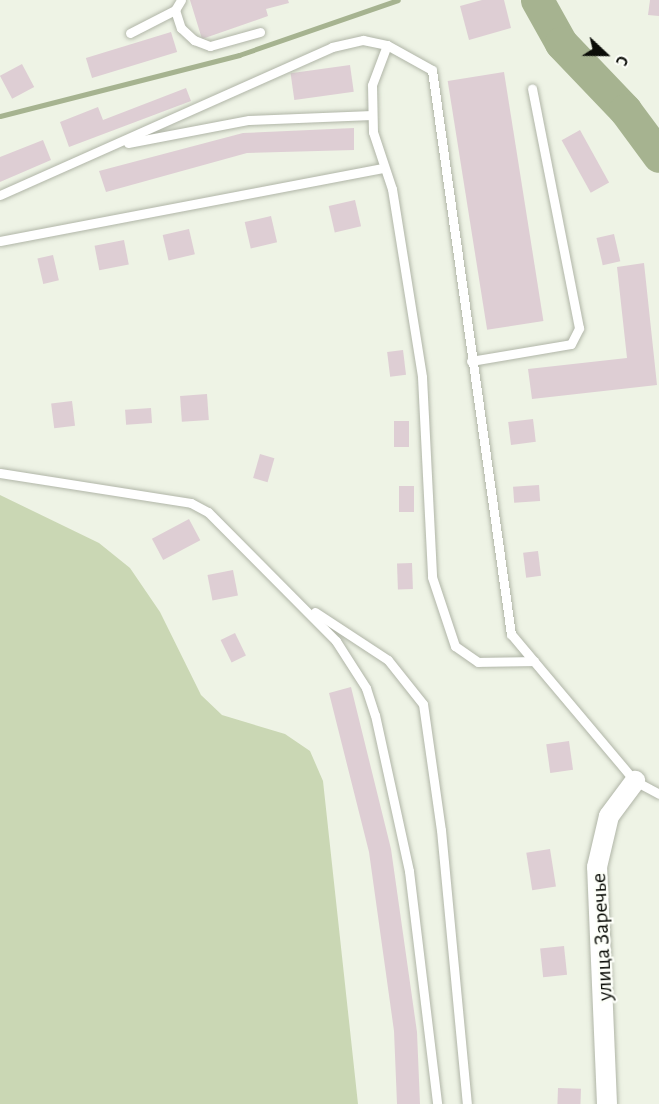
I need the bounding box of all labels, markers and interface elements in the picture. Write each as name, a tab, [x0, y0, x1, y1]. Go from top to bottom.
north arrow	[575, 24, 635, 84]
text: С	[613, 54, 631, 68]
street label: улица Заречье	[585, 872, 619, 1002]

